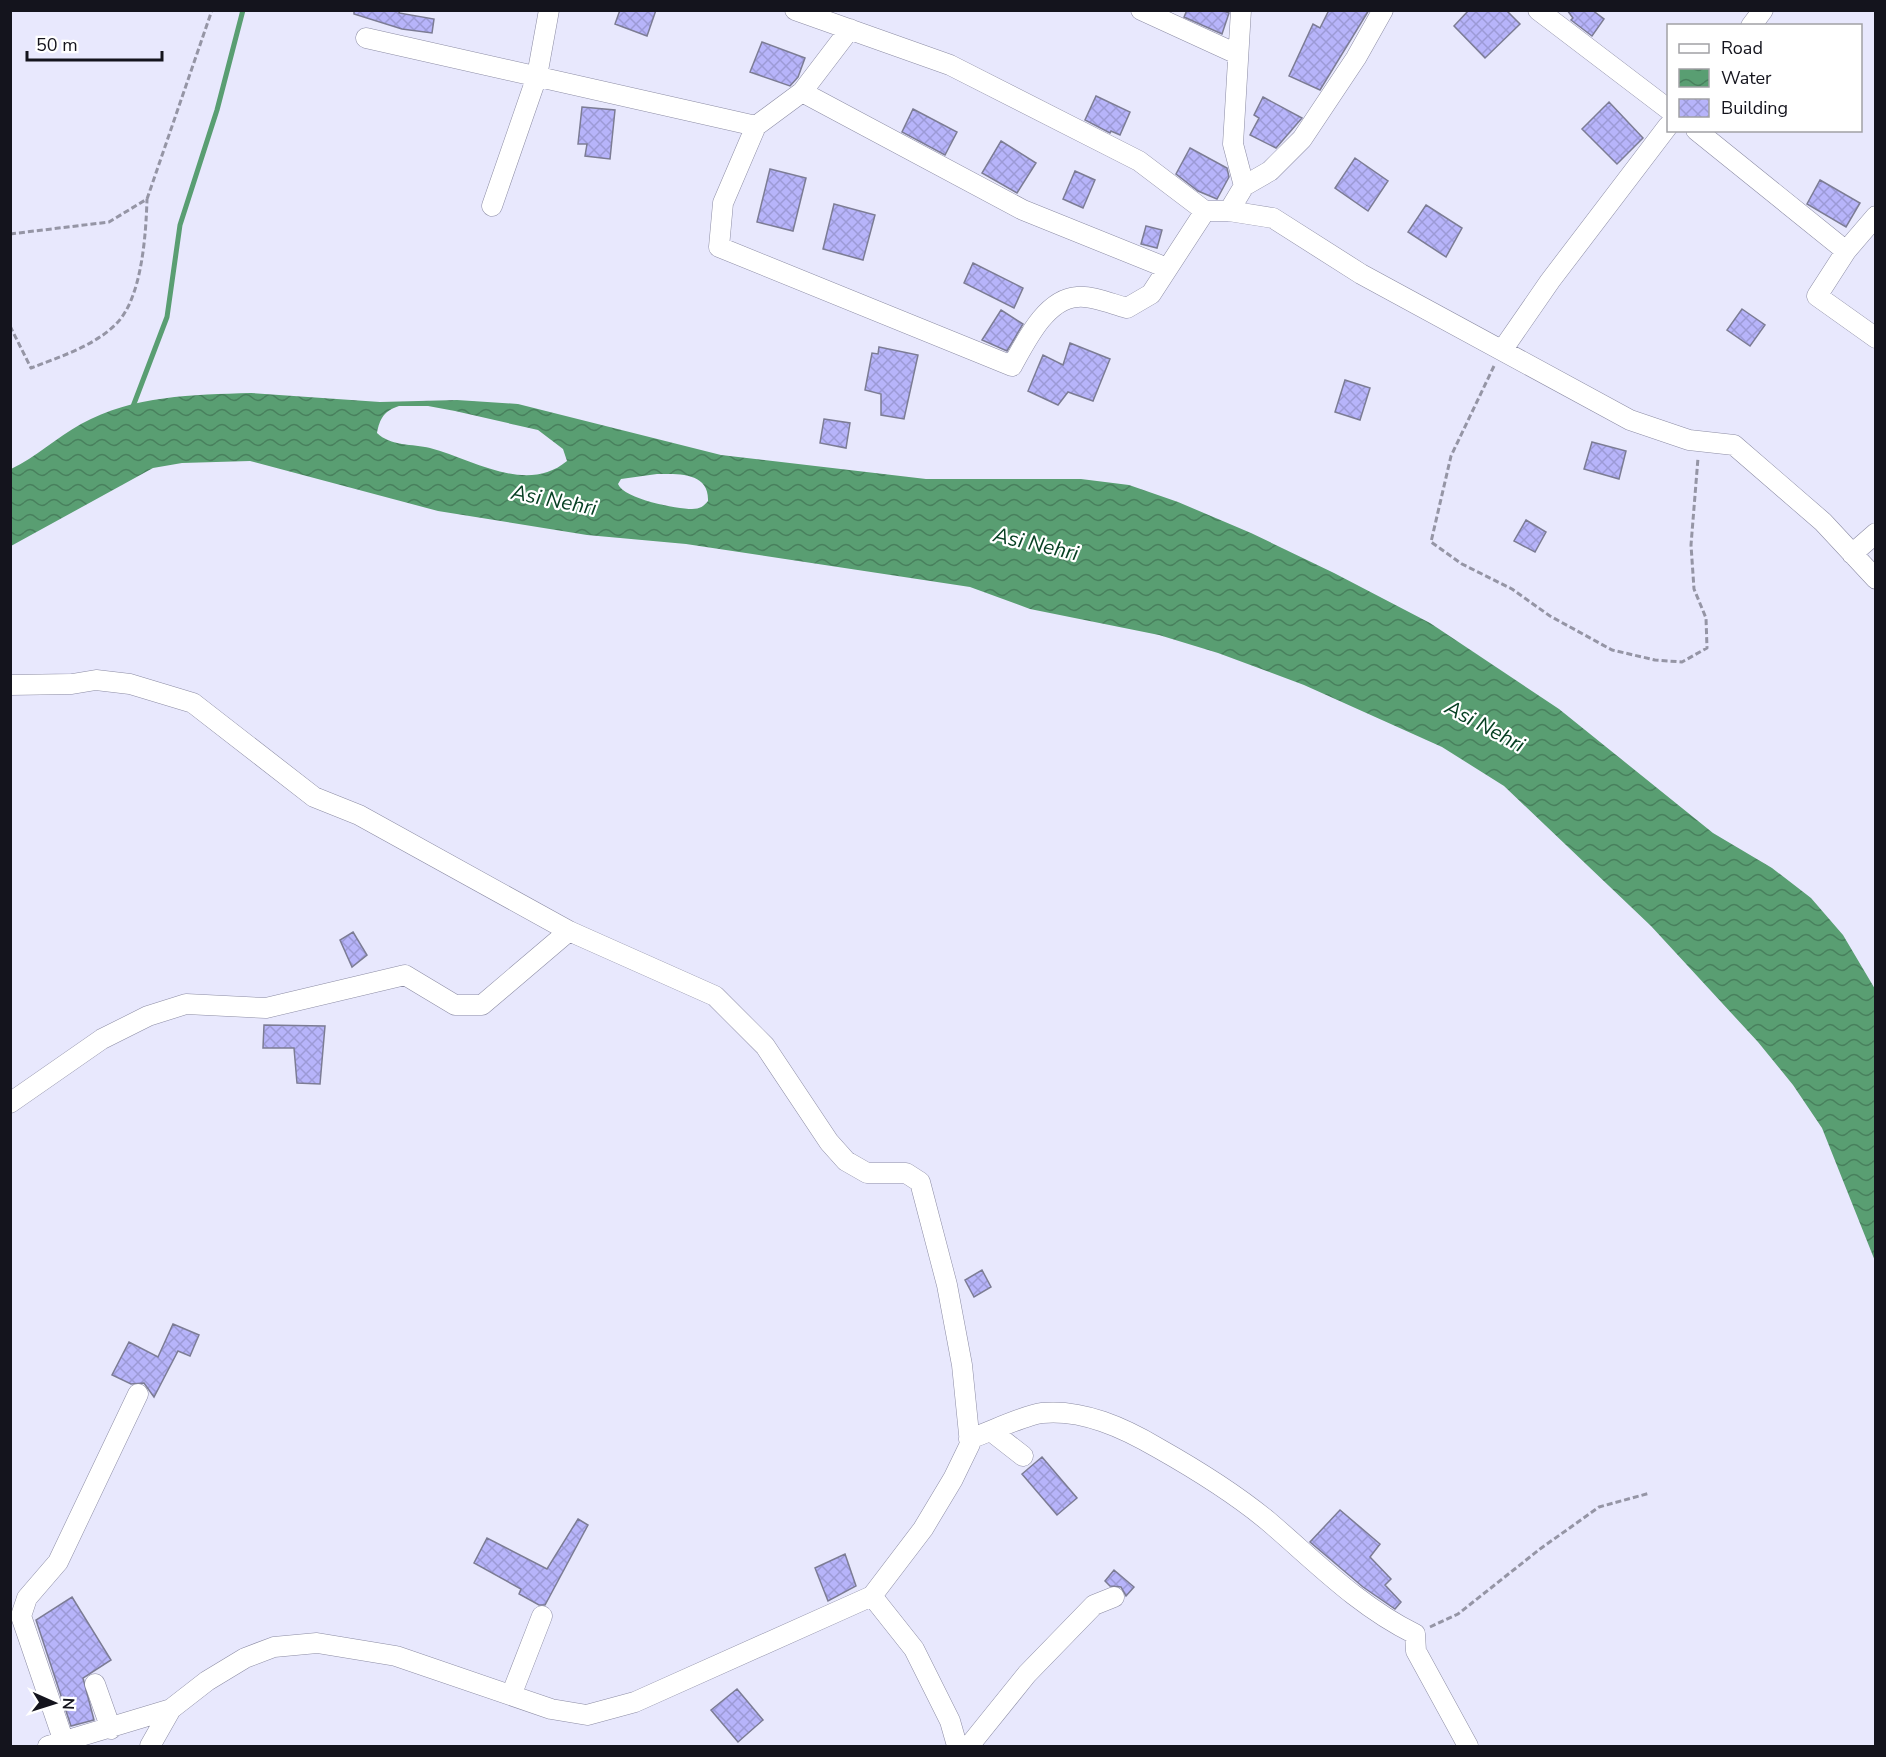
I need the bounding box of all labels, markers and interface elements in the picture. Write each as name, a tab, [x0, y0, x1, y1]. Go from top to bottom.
scale bar	[27, 24, 162, 62]
legend	[1667, 24, 1862, 132]
text: 50 m	[36, 33, 78, 57]
text: Road	[1721, 36, 1763, 60]
text: Water	[1721, 66, 1772, 90]
text: Building	[1721, 96, 1788, 120]
water label: Asi Nehri	[508, 478, 600, 522]
water label: Asi Nehri	[990, 520, 1082, 568]
water label: Asi Nehri	[1439, 693, 1531, 759]
north arrow	[24, 1673, 84, 1733]
text: N	[57, 1697, 79, 1710]

